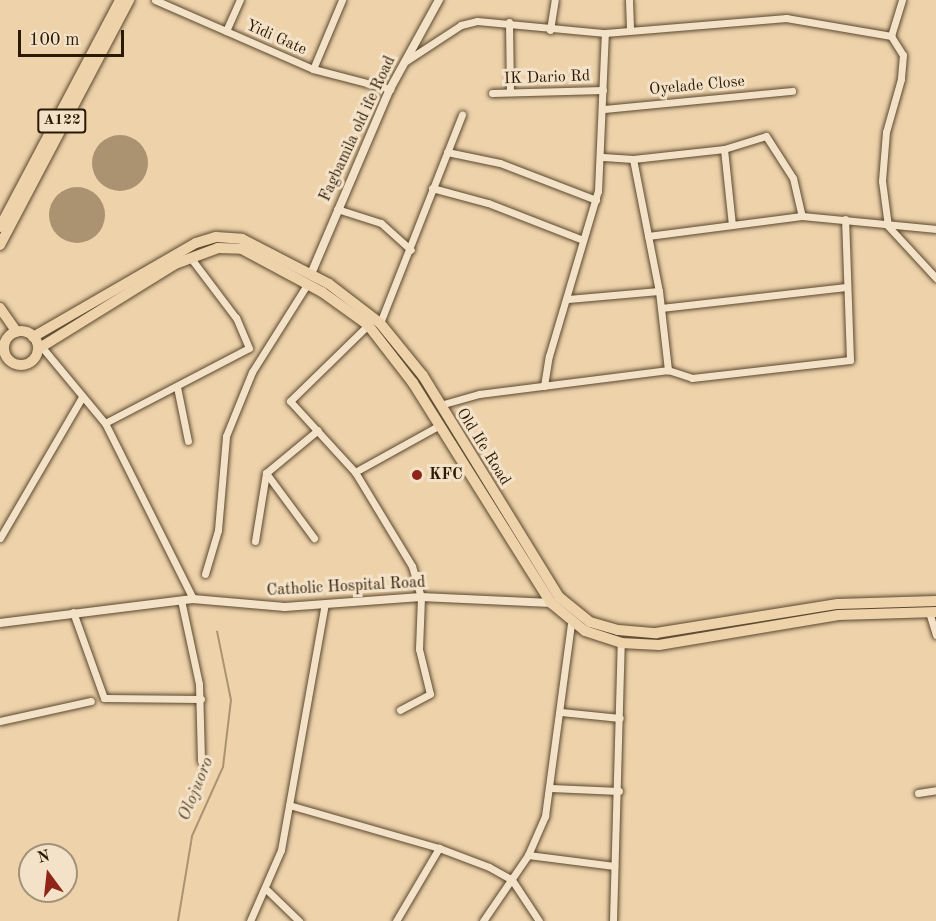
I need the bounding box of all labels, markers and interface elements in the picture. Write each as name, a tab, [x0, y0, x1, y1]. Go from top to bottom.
street label: Yidi Gate	[243, 16, 309, 60]
scale bar	[21, 18, 128, 56]
text: 100 m	[29, 31, 80, 49]
street label: Fagbamila old ife Road	[316, 53, 400, 205]
street label: IK Dario Rd	[504, 67, 590, 89]
street label: Oyelade Close	[648, 72, 746, 100]
road number: A122	[36, 109, 88, 133]
street label: Old Ife Road	[452, 405, 514, 489]
place label: KFC	[429, 465, 463, 485]
marker: KFC	[410, 468, 424, 482]
street label: Catholic Hospital Road	[266, 573, 426, 601]
water label: Olojuoro	[173, 754, 219, 824]
north arrow	[18, 843, 78, 903]
text: N	[36, 848, 52, 867]

